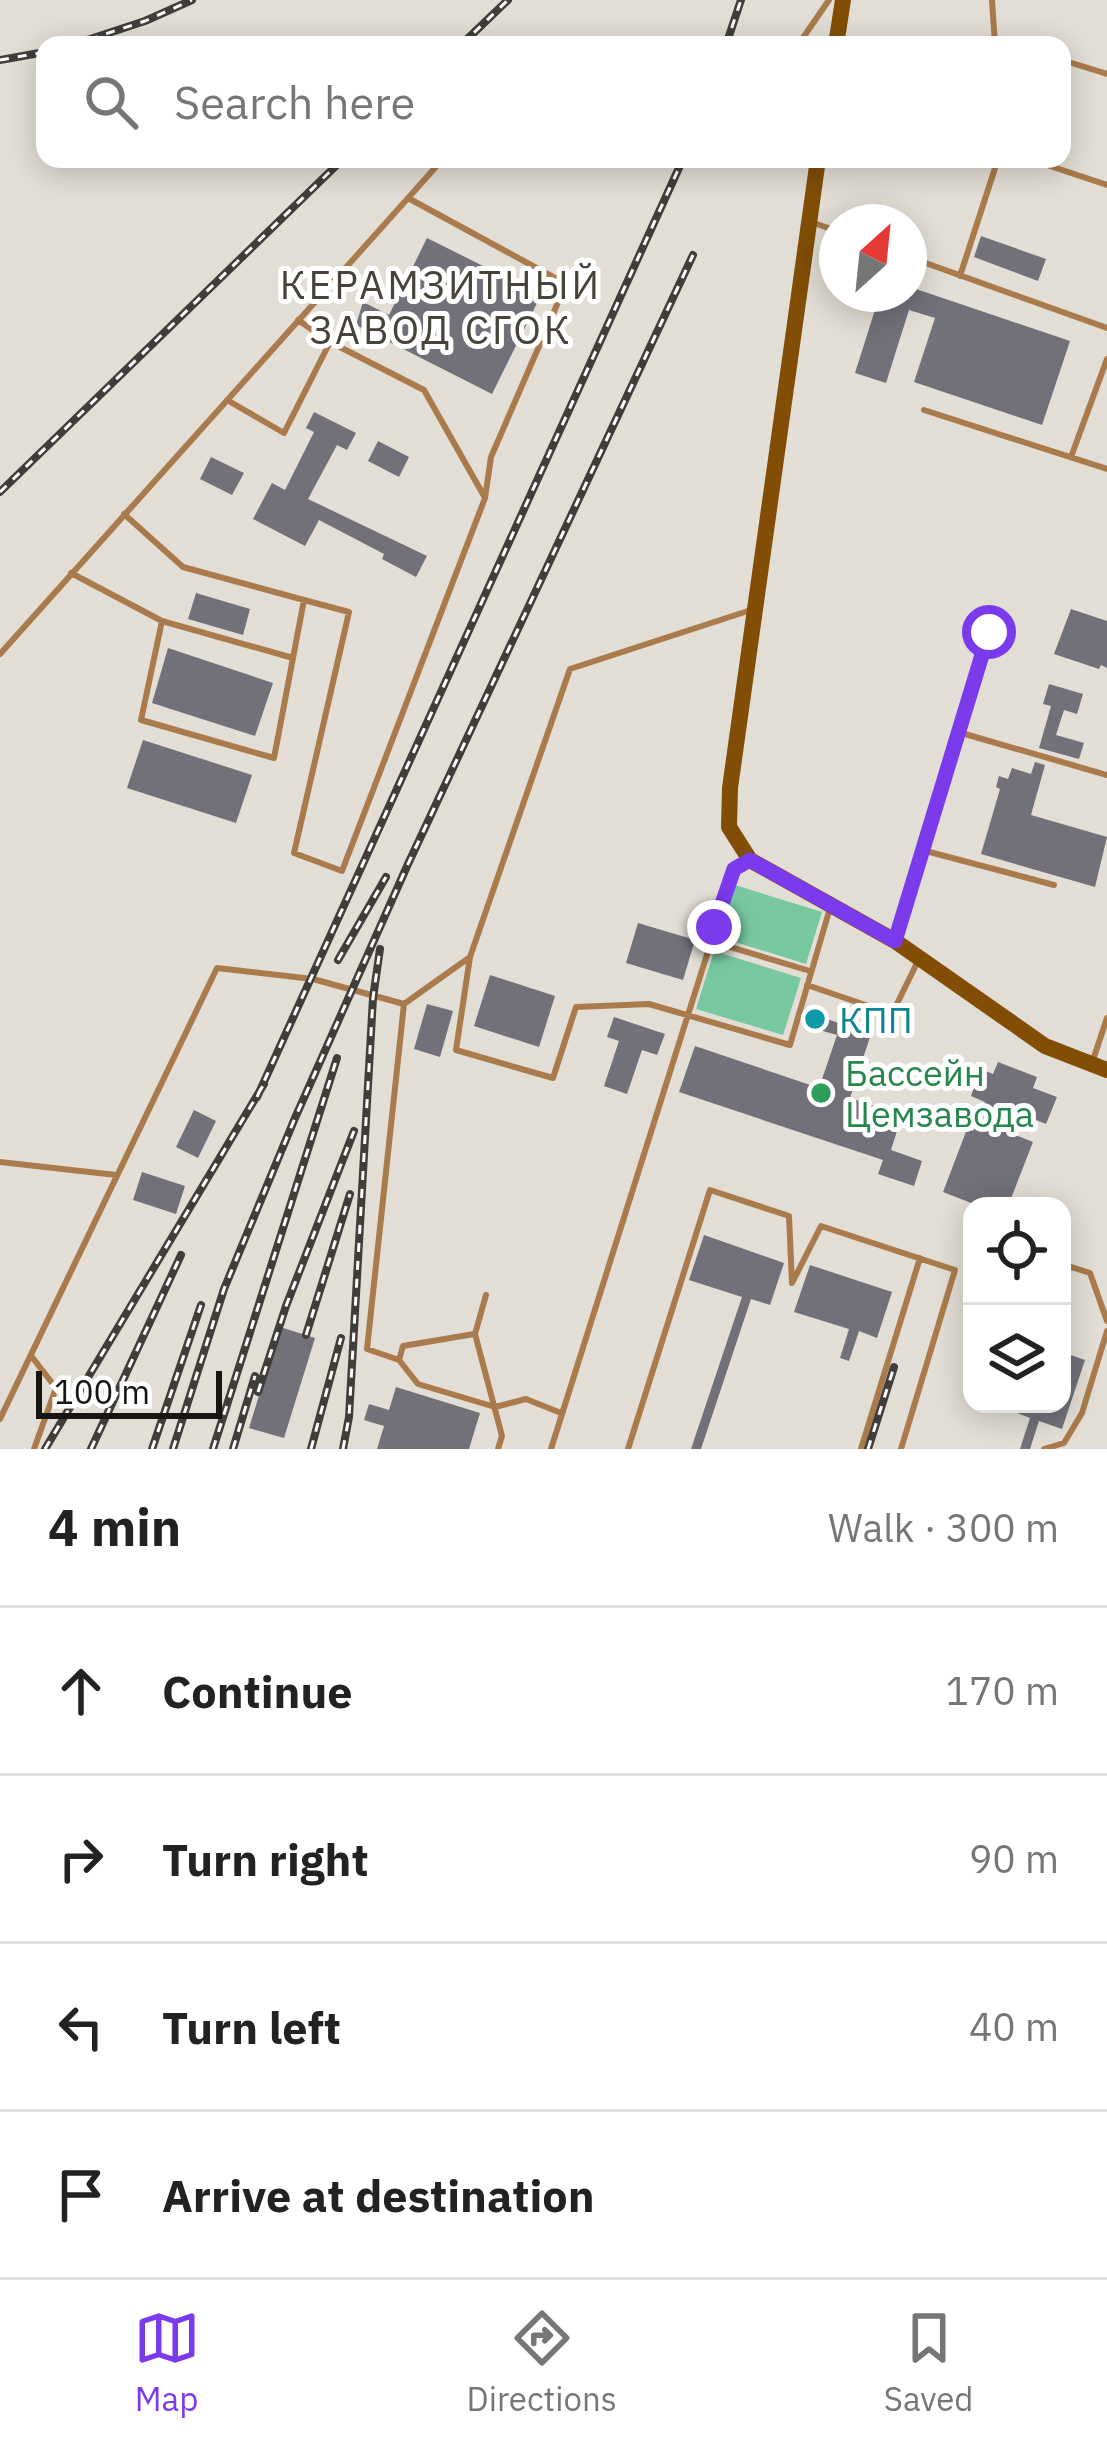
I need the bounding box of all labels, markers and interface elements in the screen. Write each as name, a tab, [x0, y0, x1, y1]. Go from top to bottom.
search box	[36, 36, 1071, 168]
icon: search	[78, 69, 144, 135]
text: Search here	[174, 73, 415, 131]
north arrow	[819, 204, 927, 312]
district label: КЕРАМЗИТНЫЙ ЗАВОД СГОК	[280, 259, 602, 355]
route start	[962, 605, 1016, 659]
route end	[687, 900, 741, 954]
place label: КПП	[839, 996, 913, 1043]
marker: КПП	[802, 1006, 828, 1032]
place label: Бассейн Цемзавода	[845, 1049, 1034, 1137]
marker: Бассейн Цемзавода	[808, 1080, 834, 1106]
map controls	[963, 1197, 1071, 1413]
button: locate	[963, 1197, 1071, 1305]
button: layers	[963, 1305, 1071, 1413]
scale bar	[36, 1365, 222, 1418]
text: 100 m	[54, 1370, 150, 1413]
text: 4 min	[48, 1494, 181, 1560]
text: Walk · 300 m	[828, 1502, 1059, 1553]
icon: ahead	[48, 1658, 114, 1724]
text: Continue	[162, 1662, 353, 1720]
text: 170 m	[946, 1665, 1059, 1716]
icon: right	[48, 1826, 114, 1892]
text: Turn right	[162, 1830, 369, 1888]
text: 90 m	[969, 1833, 1059, 1884]
icon: left	[48, 1994, 114, 2060]
text: Turn left	[162, 1998, 341, 2056]
text: 40 m	[969, 2001, 1059, 2052]
icon: arrive	[48, 2162, 114, 2228]
text: Arrive at destination	[162, 2166, 595, 2224]
tab: Map	[134, 2305, 200, 2420]
tab: Directions	[467, 2305, 617, 2420]
tab: Saved	[884, 2305, 973, 2420]

